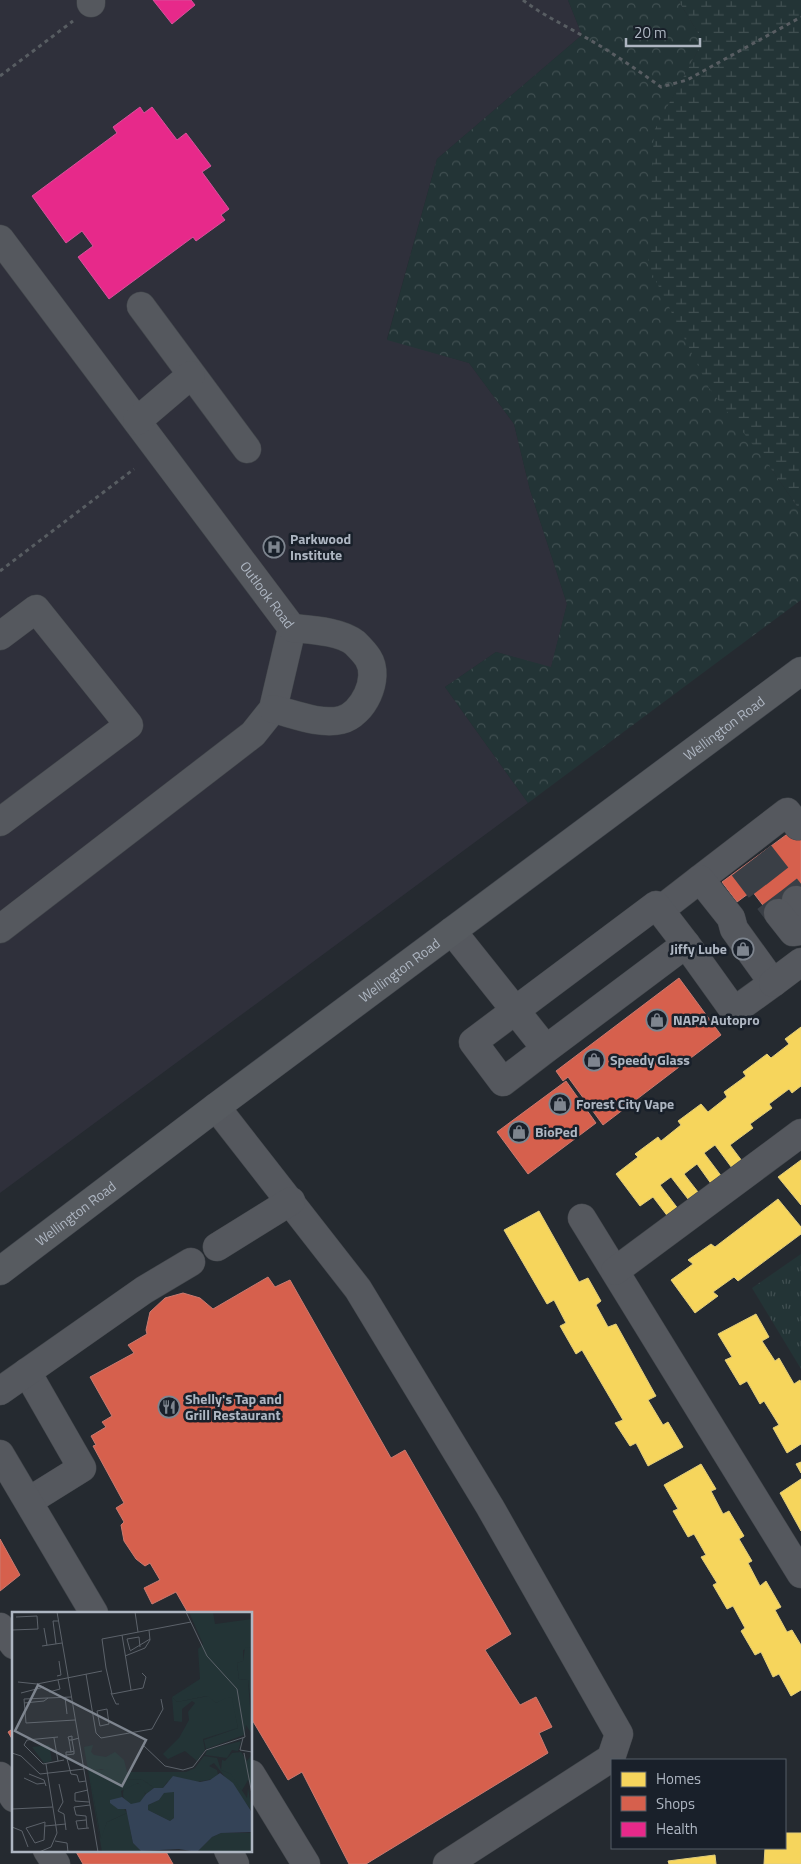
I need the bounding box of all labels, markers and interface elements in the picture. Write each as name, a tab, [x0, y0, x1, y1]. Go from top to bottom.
scale bar	[626, 15, 700, 47]
text: 20 m	[634, 21, 667, 44]
place label: Parkwood Institute	[290, 528, 351, 565]
hospital icon: Parkwood Institute	[262, 535, 286, 559]
street label: Outlook Road	[235, 556, 300, 633]
street label: Wellington Road	[679, 691, 769, 765]
street label: Wellington Road	[354, 933, 444, 1007]
shop icon: Jiffy Lube	[731, 937, 755, 961]
place label: Jiffy Lube	[670, 938, 727, 959]
shop icon: NAPA Autopro	[645, 1008, 669, 1032]
place label: NAPA Autopro	[673, 1009, 760, 1030]
shop icon: Speedy Glass	[582, 1048, 606, 1072]
place label: Speedy Glass	[610, 1049, 690, 1070]
shop icon: Forest City Vape	[548, 1092, 572, 1116]
place label: Forest City Vape	[576, 1093, 674, 1114]
shop icon: BioPed	[507, 1120, 531, 1144]
place label: BioPed	[535, 1121, 578, 1142]
street label: Wellington Road	[30, 1176, 120, 1251]
place label: Shelly's Tap and Grill Restaurant	[185, 1388, 282, 1425]
restaurant icon: Shelly's Tap and Grill Restaurant	[157, 1395, 181, 1419]
inset map	[12, 1612, 252, 1852]
legend	[611, 1759, 786, 1849]
text: Homes	[656, 1767, 701, 1790]
text: Shops	[656, 1792, 695, 1815]
text: Health	[656, 1817, 698, 1840]

